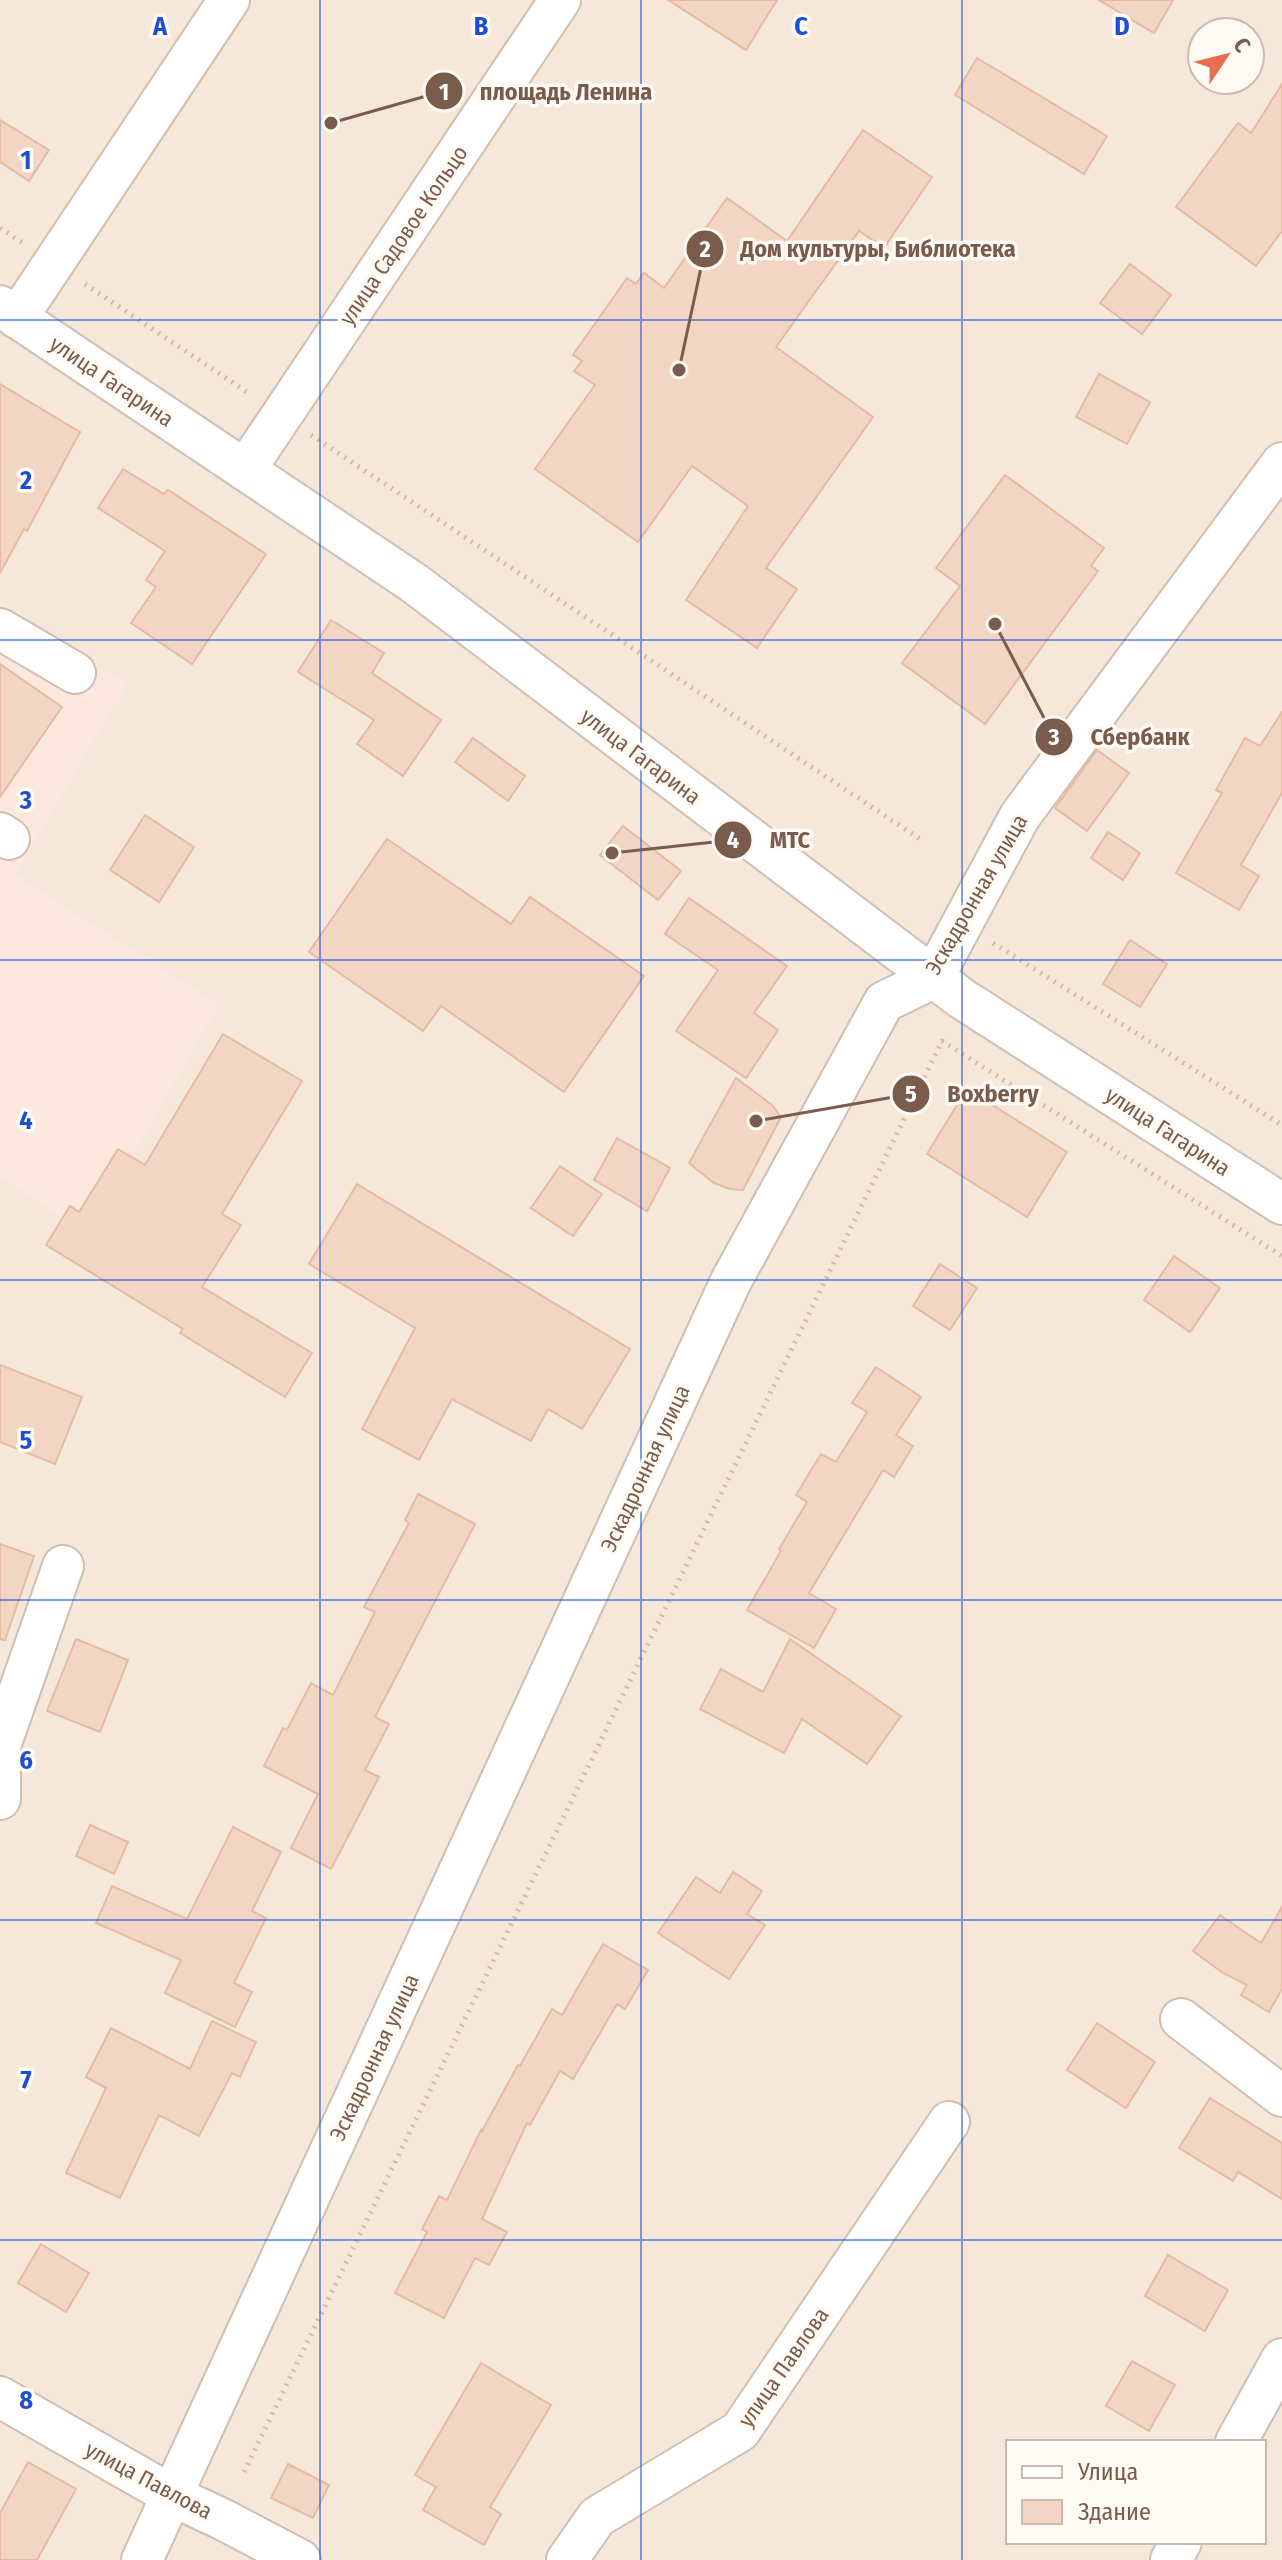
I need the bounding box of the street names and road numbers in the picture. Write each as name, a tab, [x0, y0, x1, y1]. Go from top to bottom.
street label: улица Садовое Кольцо	[333, 140, 473, 330]
street label: улица Гагарина	[45, 330, 179, 433]
street label: улица Гагарина	[575, 702, 706, 810]
street label: Эскадронная улица	[920, 809, 1033, 979]
street label: улица Гагарина	[1100, 1081, 1235, 1182]
street label: Эскадронная улица	[595, 1381, 696, 1556]
street label: Эскадронная улица	[324, 1970, 425, 2145]
street label: улица Павлова	[732, 2302, 835, 2432]
street label: улица Павлова	[81, 2436, 217, 2525]

